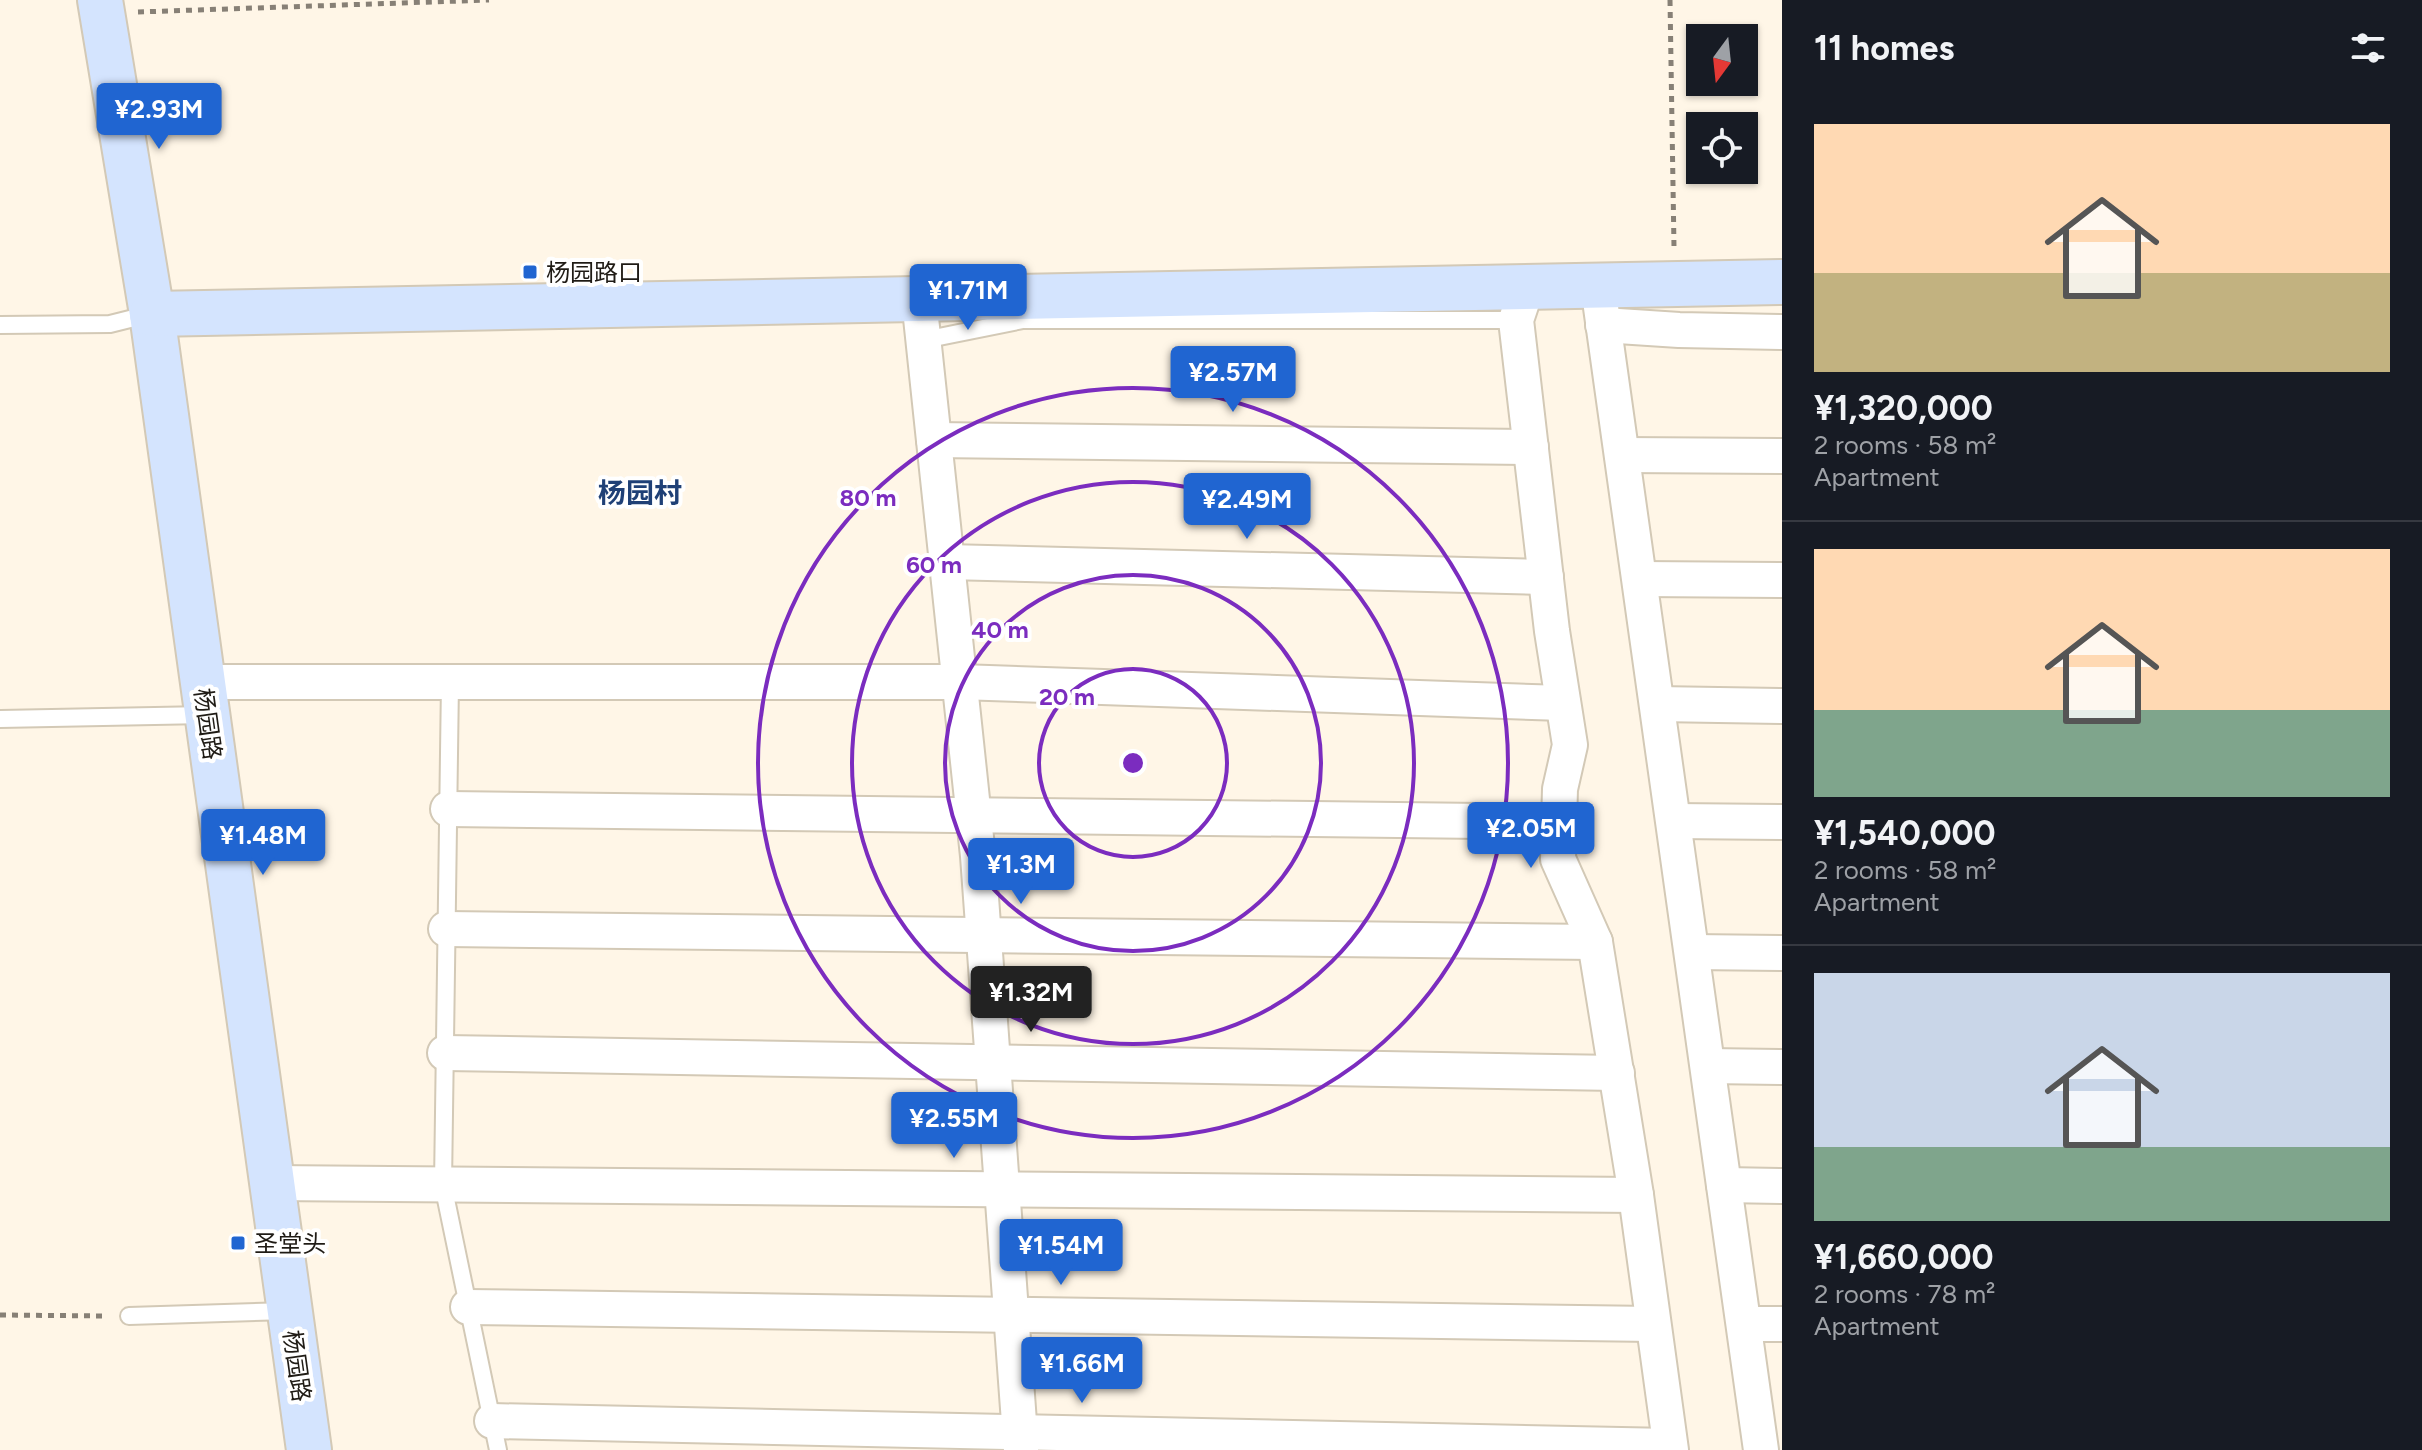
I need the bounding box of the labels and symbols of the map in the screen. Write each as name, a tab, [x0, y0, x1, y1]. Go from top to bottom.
north arrow	[1686, 24, 1758, 96]
pin: ¥2.93M	[94, 83, 224, 151]
place label: 杨园路口	[546, 258, 642, 287]
marker: 杨园路口	[521, 263, 539, 281]
pin: ¥1.71M	[903, 264, 1033, 332]
pin: ¥2.57M	[1168, 346, 1298, 414]
pin: ¥2.49M	[1182, 473, 1312, 541]
district label: 杨园村	[598, 476, 682, 510]
text: 80 m	[840, 483, 896, 512]
text: 60 m	[906, 550, 962, 579]
text: 40 m	[971, 615, 1029, 644]
text: 20 m	[1039, 682, 1095, 711]
street label: 杨园路	[189, 686, 227, 762]
centre of rings	[1119, 749, 1147, 777]
pin: ¥2.05M	[1466, 802, 1596, 870]
pin: ¥1.48M	[198, 809, 328, 877]
pin: ¥1.3M	[965, 838, 1077, 906]
pin: ¥1.32M	[966, 966, 1096, 1034]
pin: ¥2.55M	[889, 1092, 1019, 1160]
pin: ¥1.54M	[996, 1219, 1126, 1287]
place label: 圣堂头	[254, 1229, 326, 1258]
marker: 圣堂头	[229, 1234, 247, 1252]
street label: 杨园路	[278, 1328, 316, 1404]
pin: ¥1.66M	[1017, 1337, 1147, 1405]

